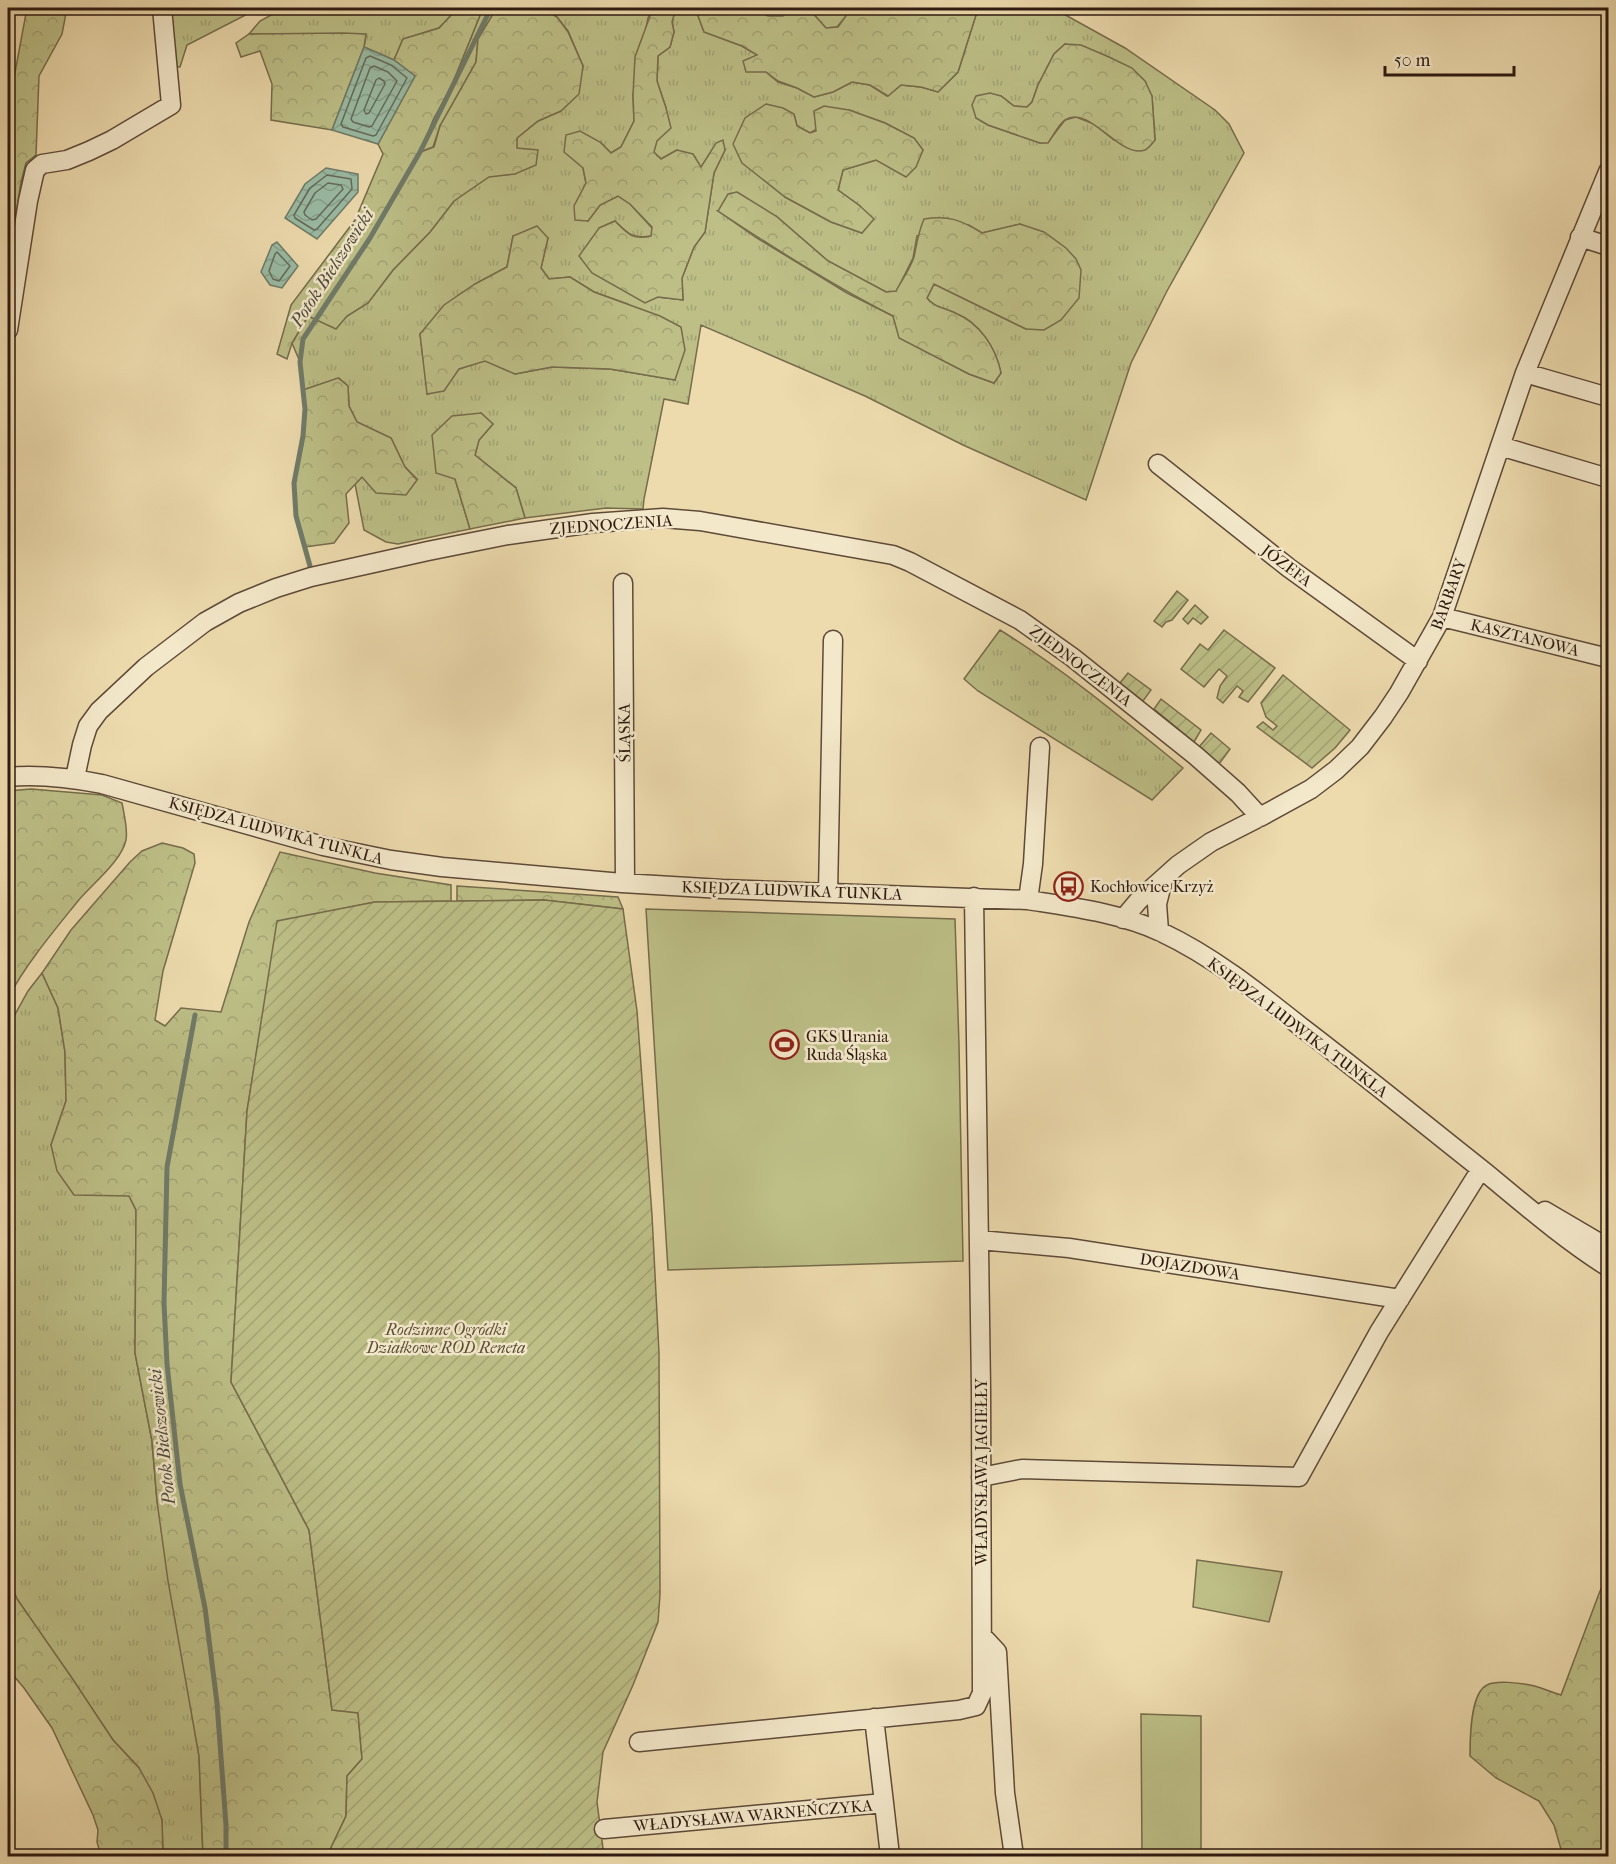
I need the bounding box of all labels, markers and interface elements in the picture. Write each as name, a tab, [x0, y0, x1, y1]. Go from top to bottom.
scale bar	[1385, 39, 1514, 77]
text: 50 m	[1394, 50, 1431, 71]
water label: Potok Bielszowicki	[286, 204, 379, 332]
street label: ZJEDNOCZENIA	[549, 511, 674, 538]
street label: JÓZEFA	[1256, 538, 1317, 591]
street label: BARBARY	[1427, 555, 1471, 633]
street label: KASZTANOWA	[1469, 615, 1582, 660]
street label: ZJEDNOCZENIA	[1026, 621, 1136, 710]
street label: ŚLĄSKA	[613, 703, 635, 763]
street label: KSIĘDZA LUDWIKA TUNKLA	[167, 793, 386, 868]
bus stop icon: Kochłowice Krzyż	[1053, 870, 1085, 902]
street label: KSIĘDZA LUDWIKA TUNKLA	[681, 877, 903, 904]
place label: Kochłowice Krzyż	[1090, 877, 1214, 896]
street label: KSIĘDZA LUDWIKA TUNKLA	[1204, 953, 1392, 1102]
place label: GKS Urania Ruda Śląska	[806, 1027, 889, 1064]
sports icon: GKS Urania Ruda Śląska	[769, 1029, 801, 1061]
street label: DOJAZDOWA	[1138, 1249, 1242, 1284]
park label: Rodzinne Ogródki Działkowe ROD Reneta	[366, 1320, 525, 1357]
water label: Potok Bielszowicki	[145, 1366, 180, 1507]
street label: WŁADYSŁAWA JAGIEŁŁY	[972, 1377, 991, 1567]
street label: WŁADYSŁAWA WARNEŃCZYKA	[632, 1795, 874, 1836]

